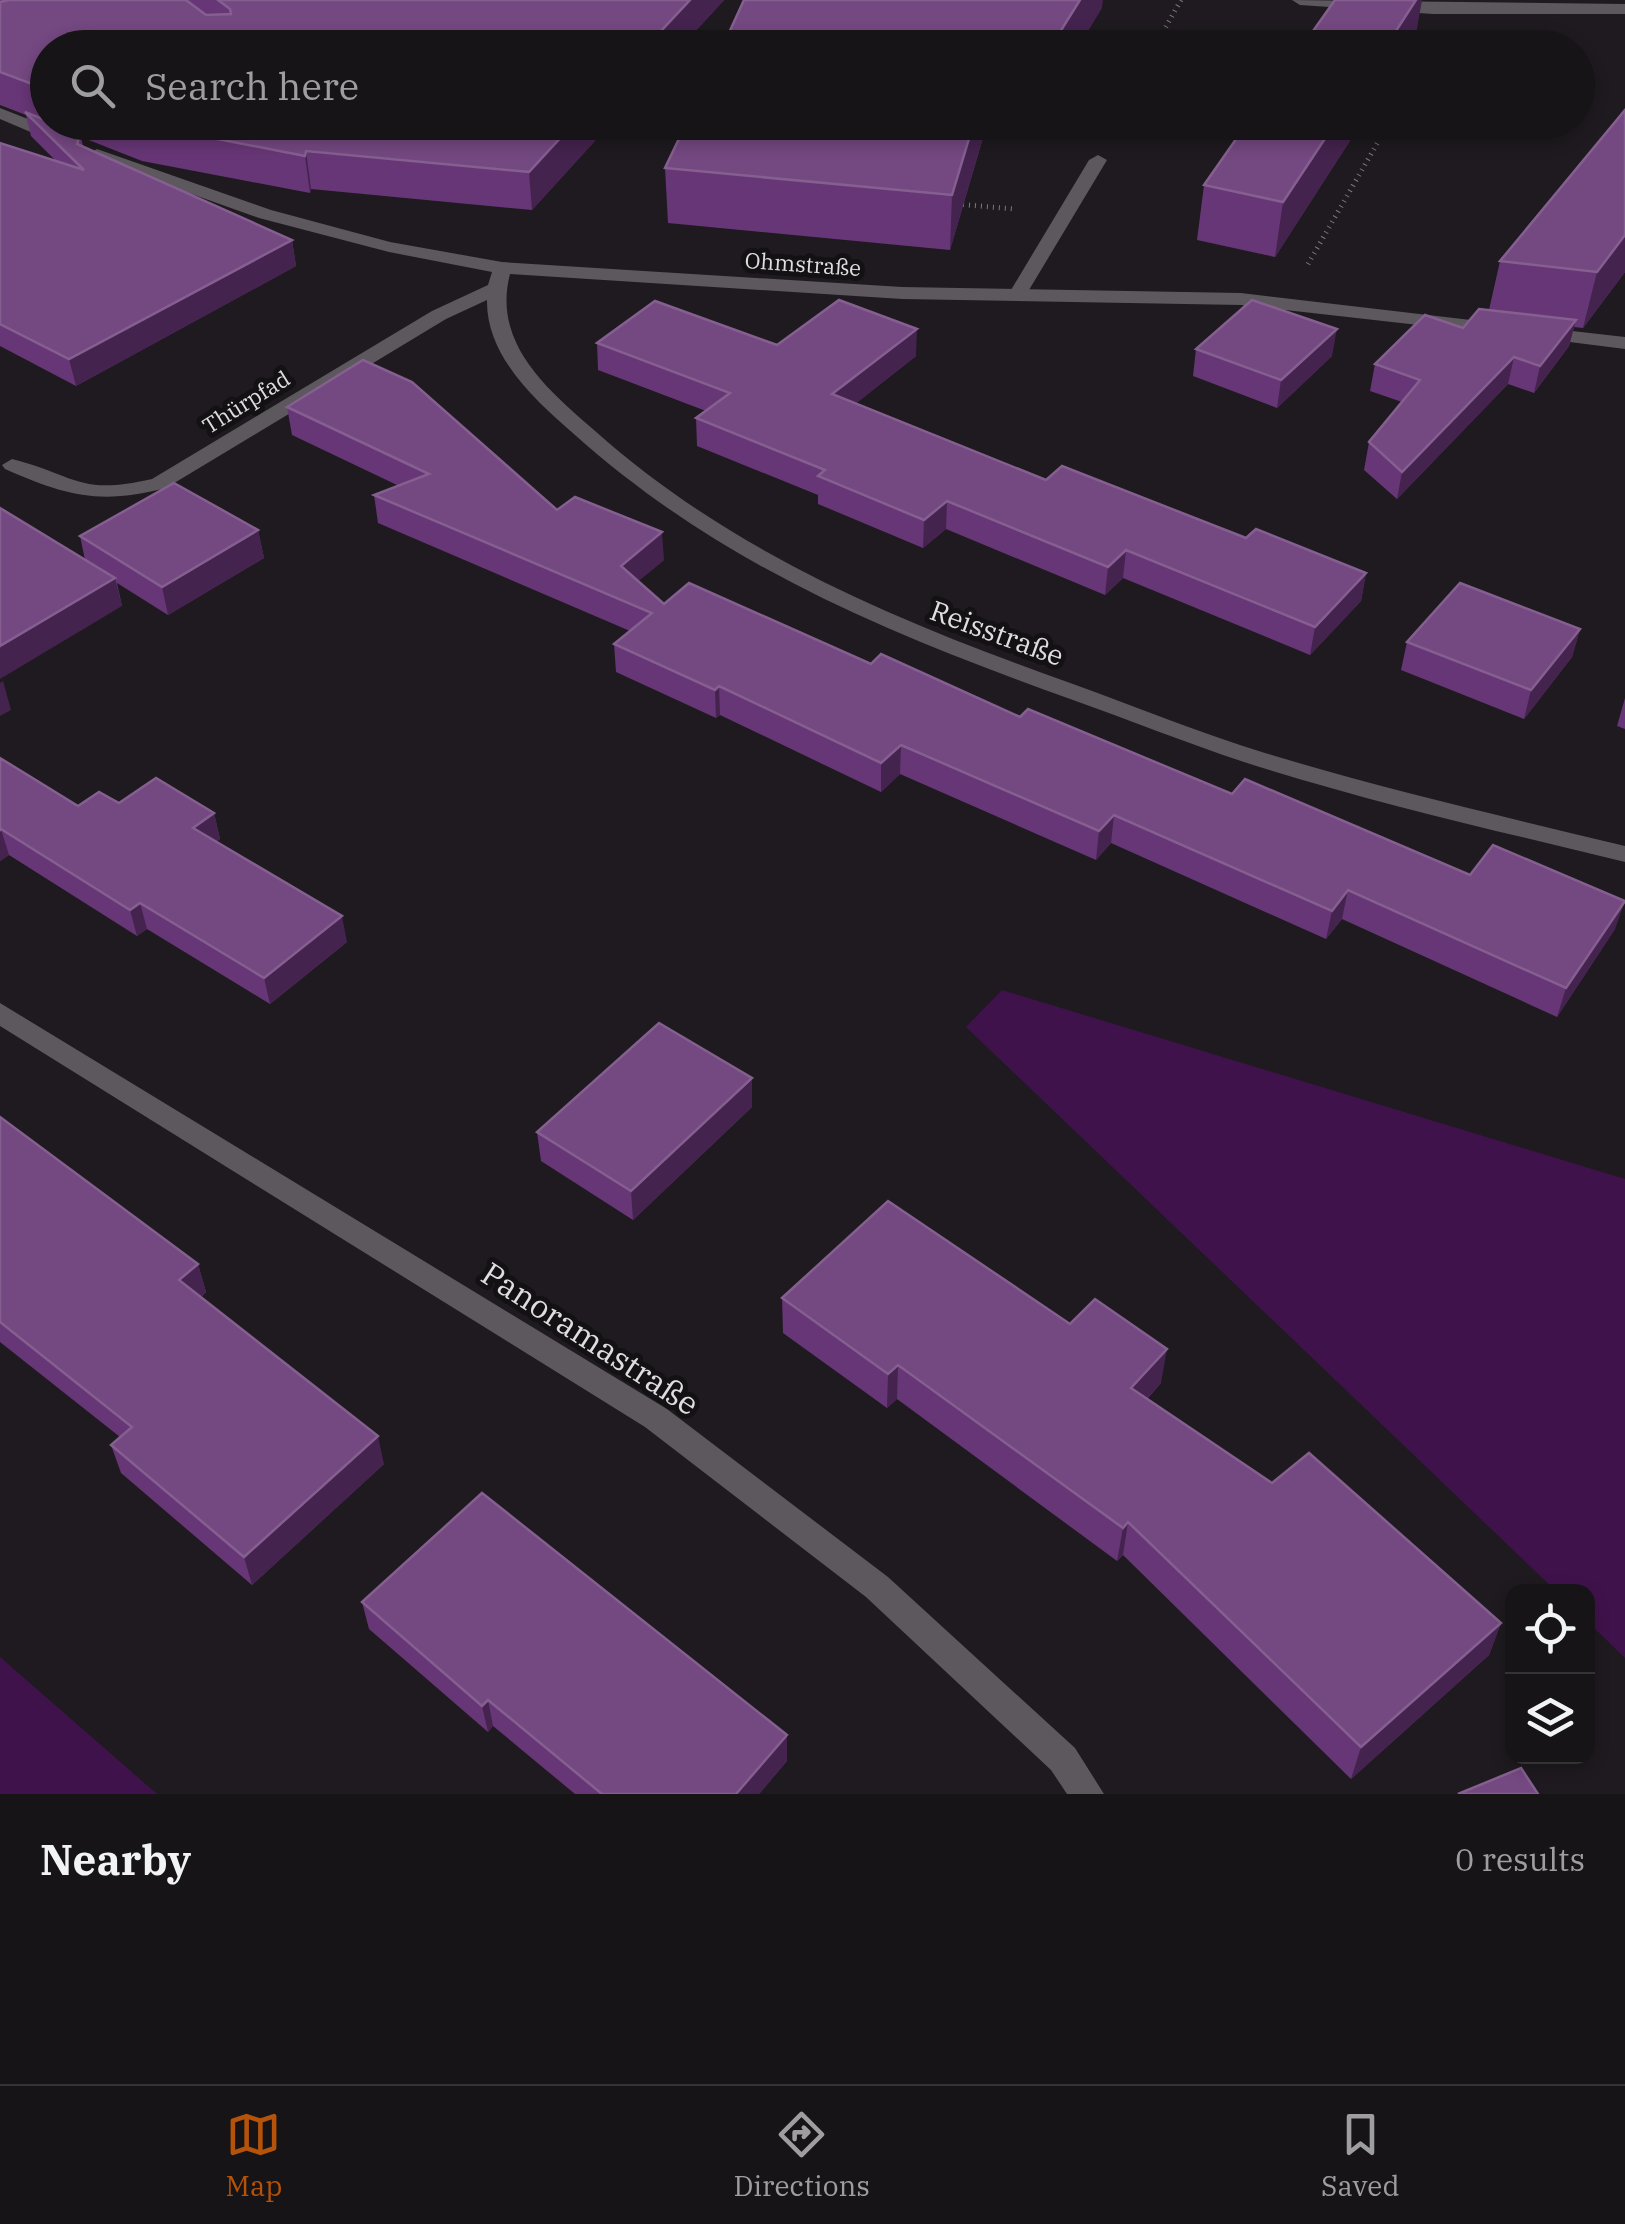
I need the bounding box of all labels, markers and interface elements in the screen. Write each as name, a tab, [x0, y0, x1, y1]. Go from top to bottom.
search box	[30, 30, 1595, 140]
icon: search	[65, 58, 120, 113]
text: Search here	[145, 61, 359, 110]
street label: Ohmstraße	[744, 245, 862, 282]
street label: Thürpfad	[197, 363, 295, 440]
street label: Reisstraße	[925, 591, 1069, 674]
street label: Panoramastraße	[474, 1252, 707, 1424]
map controls	[1505, 1584, 1595, 1764]
button: locate	[1505, 1584, 1595, 1674]
button: layers	[1505, 1674, 1595, 1764]
text: Nearby	[40, 1832, 191, 1887]
text: 0 results	[1455, 1838, 1585, 1880]
tab: Map	[226, 2107, 282, 2204]
tab: Directions	[733, 2107, 870, 2204]
tab: Saved	[1321, 2107, 1399, 2204]

